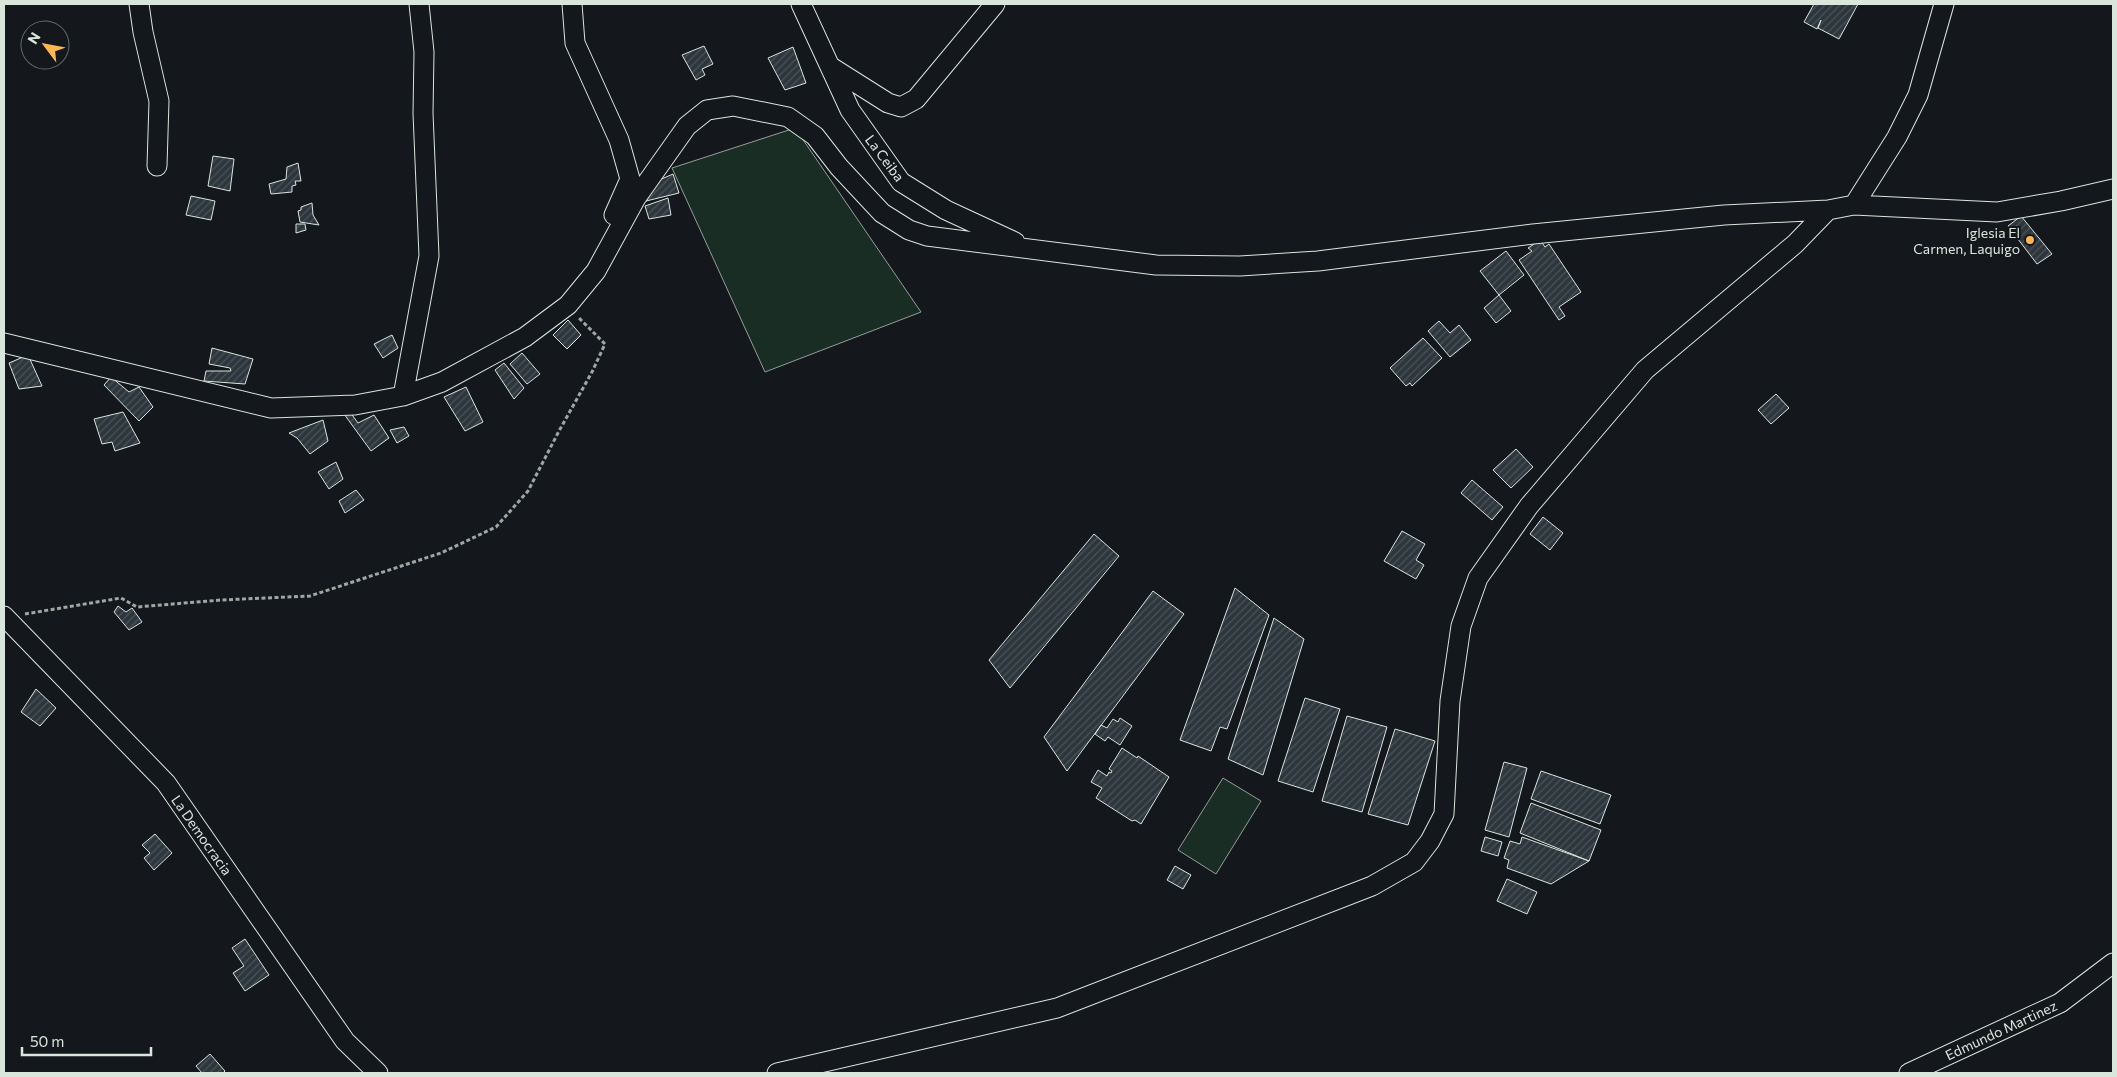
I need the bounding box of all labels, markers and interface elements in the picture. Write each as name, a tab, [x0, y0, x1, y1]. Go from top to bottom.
north arrow	[20, 20, 70, 70]
text: N	[24, 29, 44, 47]
street label: La Ceiba	[862, 131, 908, 185]
place label: Iglesia El Carmen, Laquigo	[1913, 224, 2020, 257]
marker: Iglesia El Carmen, Laquigo	[2024, 234, 2036, 246]
street label: La Democracia	[168, 792, 236, 878]
street label: Edmundo Martinez	[1942, 997, 2060, 1063]
scale bar	[22, 1024, 151, 1056]
text: 50 m	[30, 1032, 64, 1050]

